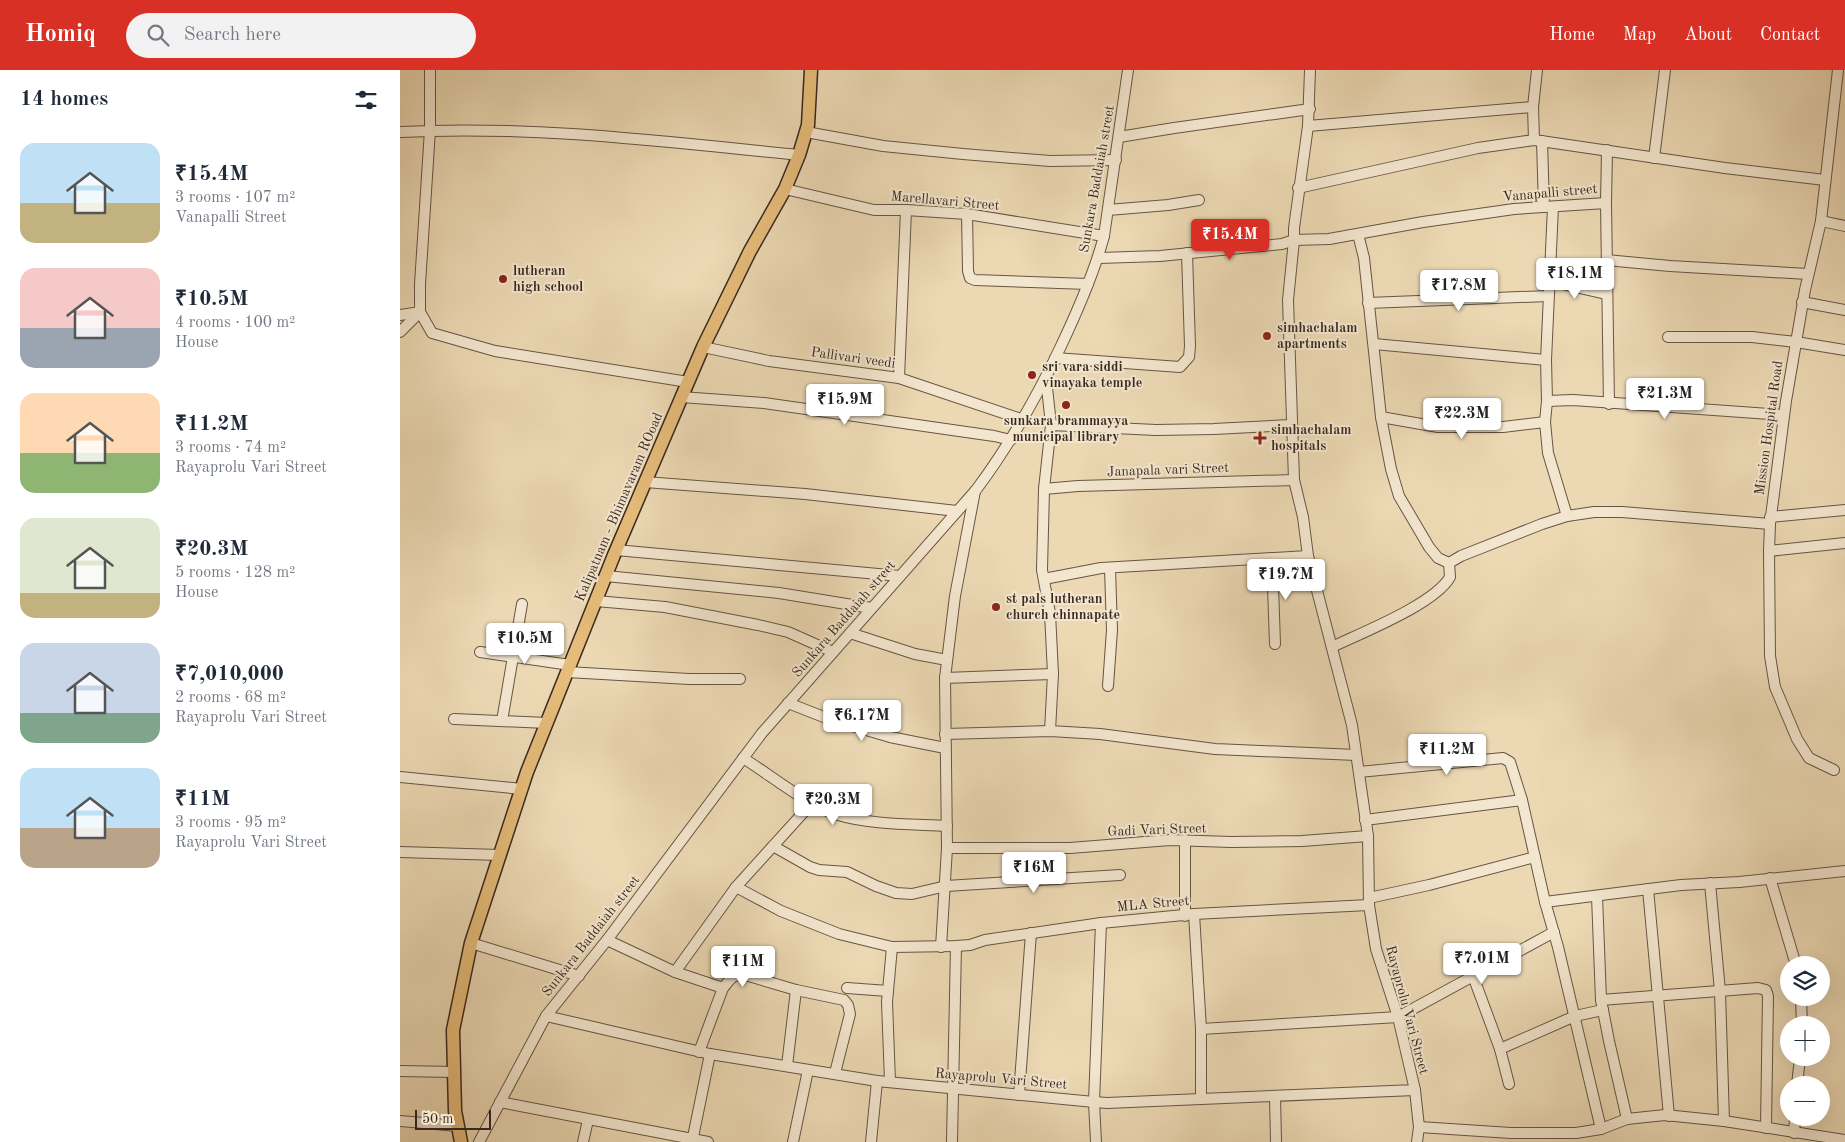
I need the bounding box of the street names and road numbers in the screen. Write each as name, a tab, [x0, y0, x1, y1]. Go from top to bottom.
street label: Sunkara Baddaiah street	[1077, 104, 1117, 254]
street label: Vanapalli street	[1502, 182, 1598, 204]
street label: Marellavari Street	[890, 189, 1000, 213]
street label: Pallivari veedi	[810, 345, 896, 371]
street label: Mission Hospital Road	[1753, 360, 1785, 496]
street label: Kalipatnam - Bhimavaram ROoad	[573, 410, 665, 604]
street label: Janapala vari Street	[1107, 461, 1229, 479]
street label: Sunkara Baddaiah street	[790, 558, 898, 680]
street label: Gadi Vari Street	[1107, 821, 1207, 839]
street label: Sunkara Baddaiah street	[540, 873, 643, 999]
street label: MLA Street	[1116, 894, 1190, 914]
street label: Rayaprolu Vari Street	[1383, 944, 1431, 1076]
street label: Rayaprolu Vari Street	[934, 1066, 1068, 1092]

